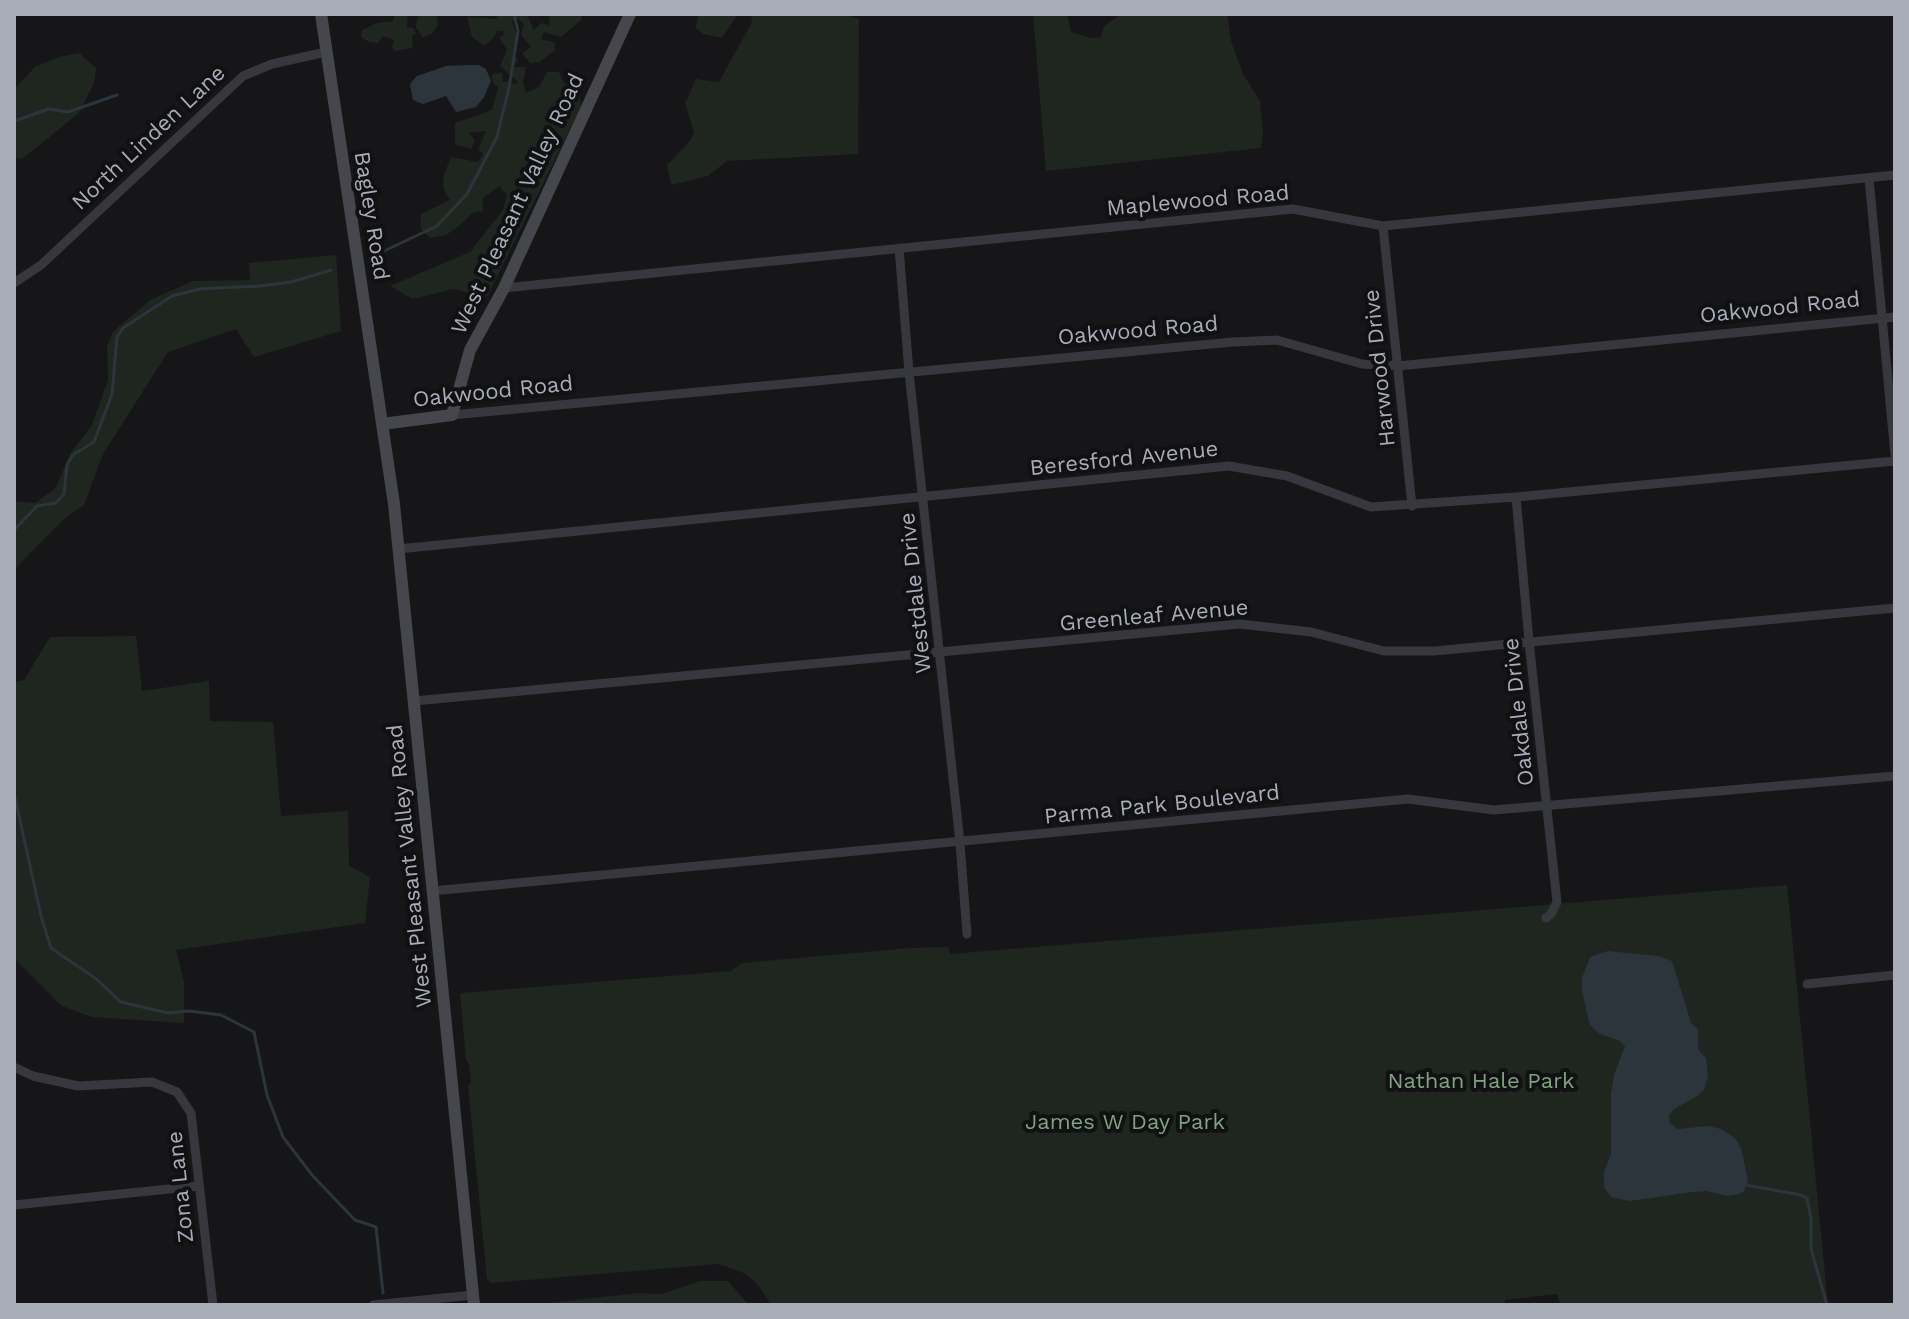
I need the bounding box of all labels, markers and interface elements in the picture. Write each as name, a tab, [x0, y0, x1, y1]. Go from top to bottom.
street label: North Linden Lane	[67, 60, 231, 216]
street label: West Pleasant Valley Road	[446, 69, 590, 339]
street label: Bagley Road	[348, 150, 394, 282]
street label: Maplewood Road	[1105, 180, 1291, 222]
street label: Oakwood Road	[1699, 286, 1861, 330]
street label: Harwood Drive	[1359, 288, 1401, 448]
street label: Oakwood Road	[1057, 311, 1219, 351]
street label: Oakwood Road	[412, 370, 574, 414]
street label: Beresford Avenue	[1029, 436, 1219, 482]
street label: Westdale Drive	[894, 511, 938, 675]
street label: Greenleaf Avenue	[1059, 595, 1249, 637]
street label: Oakdale Drive	[1498, 637, 1540, 787]
street label: West Pleasant Valley Road	[382, 723, 438, 1009]
street label: Parma Park Boulevard	[1043, 779, 1281, 831]
park label: Nathan Hale Park	[1387, 1069, 1575, 1095]
park label: James W Day Park	[1025, 1110, 1225, 1136]
street label: Zona Lane	[162, 1130, 200, 1244]

